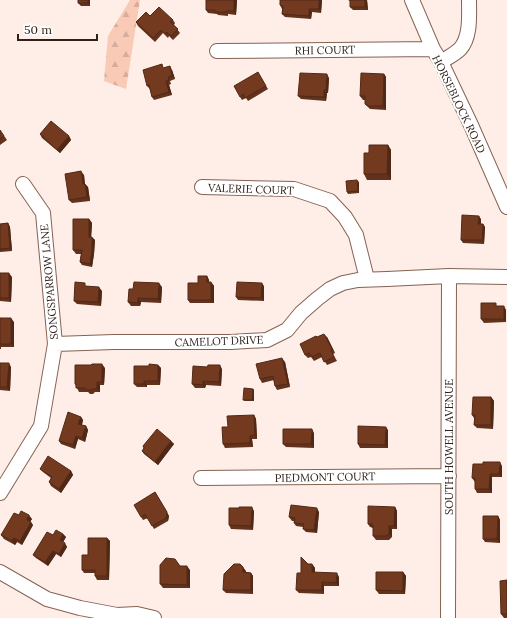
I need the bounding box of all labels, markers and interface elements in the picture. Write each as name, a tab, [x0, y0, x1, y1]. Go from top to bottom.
scale bar	[18, 16, 97, 42]
text: 50 m	[24, 22, 52, 37]
street label: RHI COURT	[295, 42, 355, 58]
street label: HORSEBLOCK ROAD	[429, 53, 489, 155]
street label: VALERIE COURT	[207, 180, 294, 197]
street label: SONGSPARROW LANE	[37, 224, 61, 340]
street label: CAMELOT DRIVE	[174, 332, 264, 350]
street label: SOUTH HOWELL AVENUE	[442, 379, 456, 515]
street label: PIEDMONT COURT	[274, 469, 376, 485]

